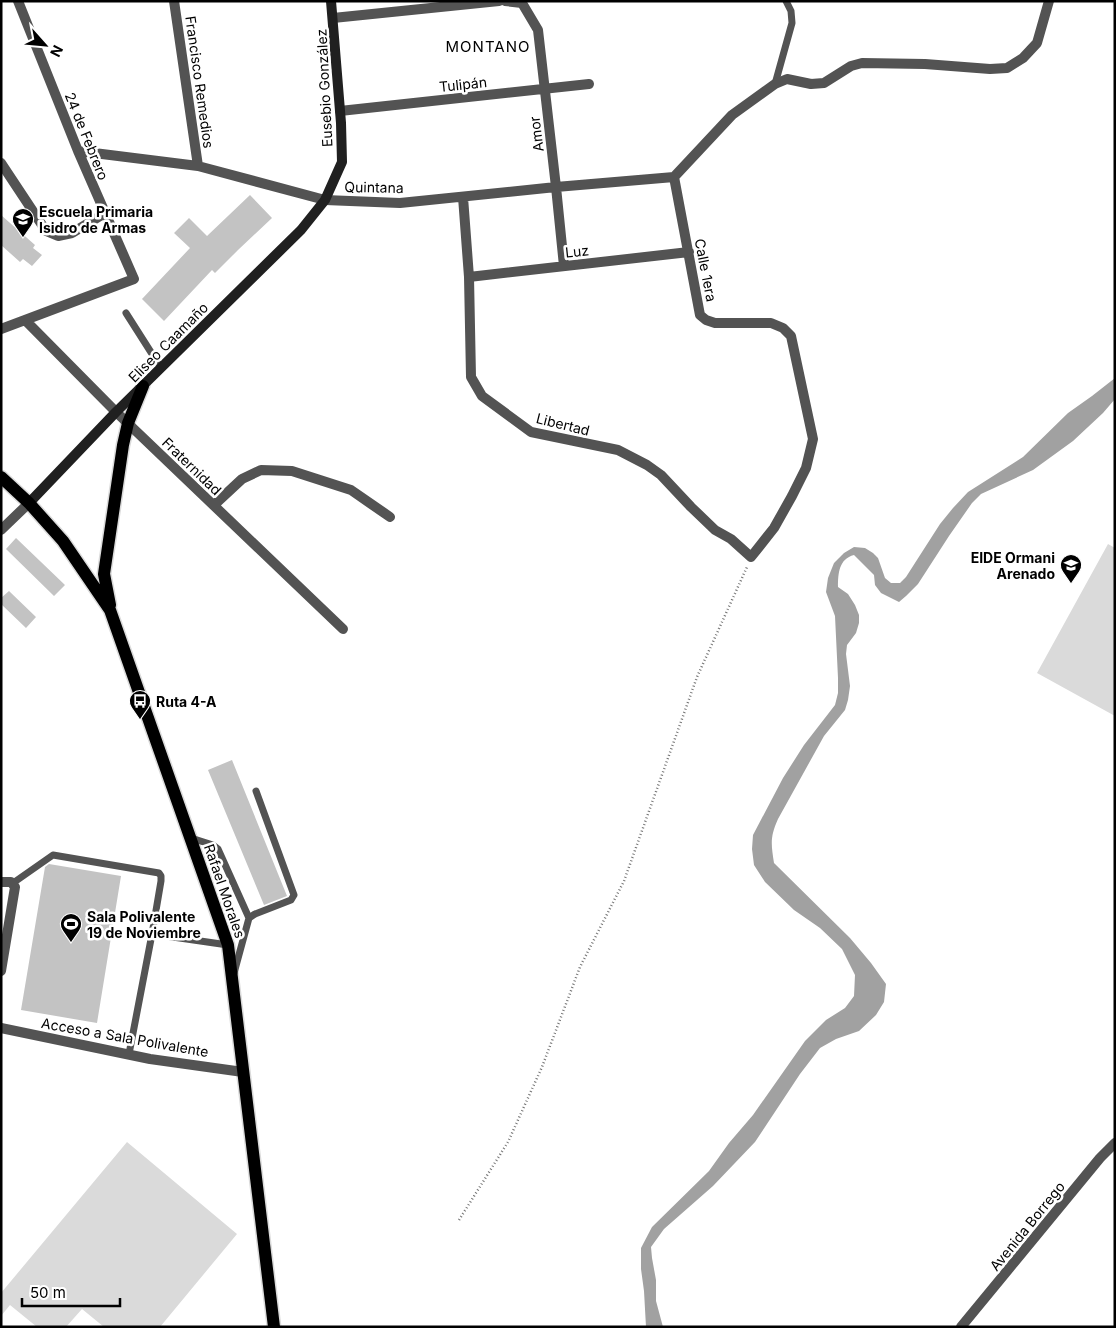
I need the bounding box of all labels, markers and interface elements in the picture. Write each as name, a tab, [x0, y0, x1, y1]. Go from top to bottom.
street label: Francisco Remedios	[182, 15, 218, 149]
north arrow	[20, 20, 70, 70]
street label: Eusebio González	[312, 28, 336, 148]
district label: MONTANO	[446, 37, 530, 56]
text: N	[47, 43, 67, 60]
street label: Tulipán	[438, 73, 488, 95]
street label: 24 de Febrero	[62, 90, 112, 182]
street label: Amor	[525, 115, 547, 153]
street label: Quintana	[344, 178, 404, 196]
place label: Escuela Primaria Isidro de Armas	[39, 203, 153, 236]
school or university icon: Escuela Primaria Isidro de Armas	[11, 207, 35, 238]
street label: Calle 1era	[692, 237, 720, 303]
street label: Luz	[564, 241, 590, 261]
street label: Eliseo Caamaño	[125, 299, 211, 385]
street label: Libertad	[534, 409, 592, 439]
street label: Fraternidad	[159, 434, 225, 498]
place label: EIDE Ormani Arenado	[971, 549, 1055, 582]
school or university icon: EIDE Ormani Arenado	[1059, 553, 1083, 584]
bus stop icon: Ruta 4-A	[128, 689, 152, 720]
place label: Ruta 4-A	[156, 693, 217, 710]
street label: Rafael Morales	[201, 842, 249, 940]
place label: Sala Polivalente 19 de Noviembre	[87, 908, 201, 941]
sports icon: Sala Polivalente 19 de Noviembre	[59, 912, 83, 943]
street label: Acceso a Sala Polivalente	[40, 1014, 210, 1060]
street label: Avenida Borrego	[986, 1178, 1068, 1274]
scale bar	[22, 1276, 120, 1308]
text: 50 m	[30, 1283, 66, 1302]

